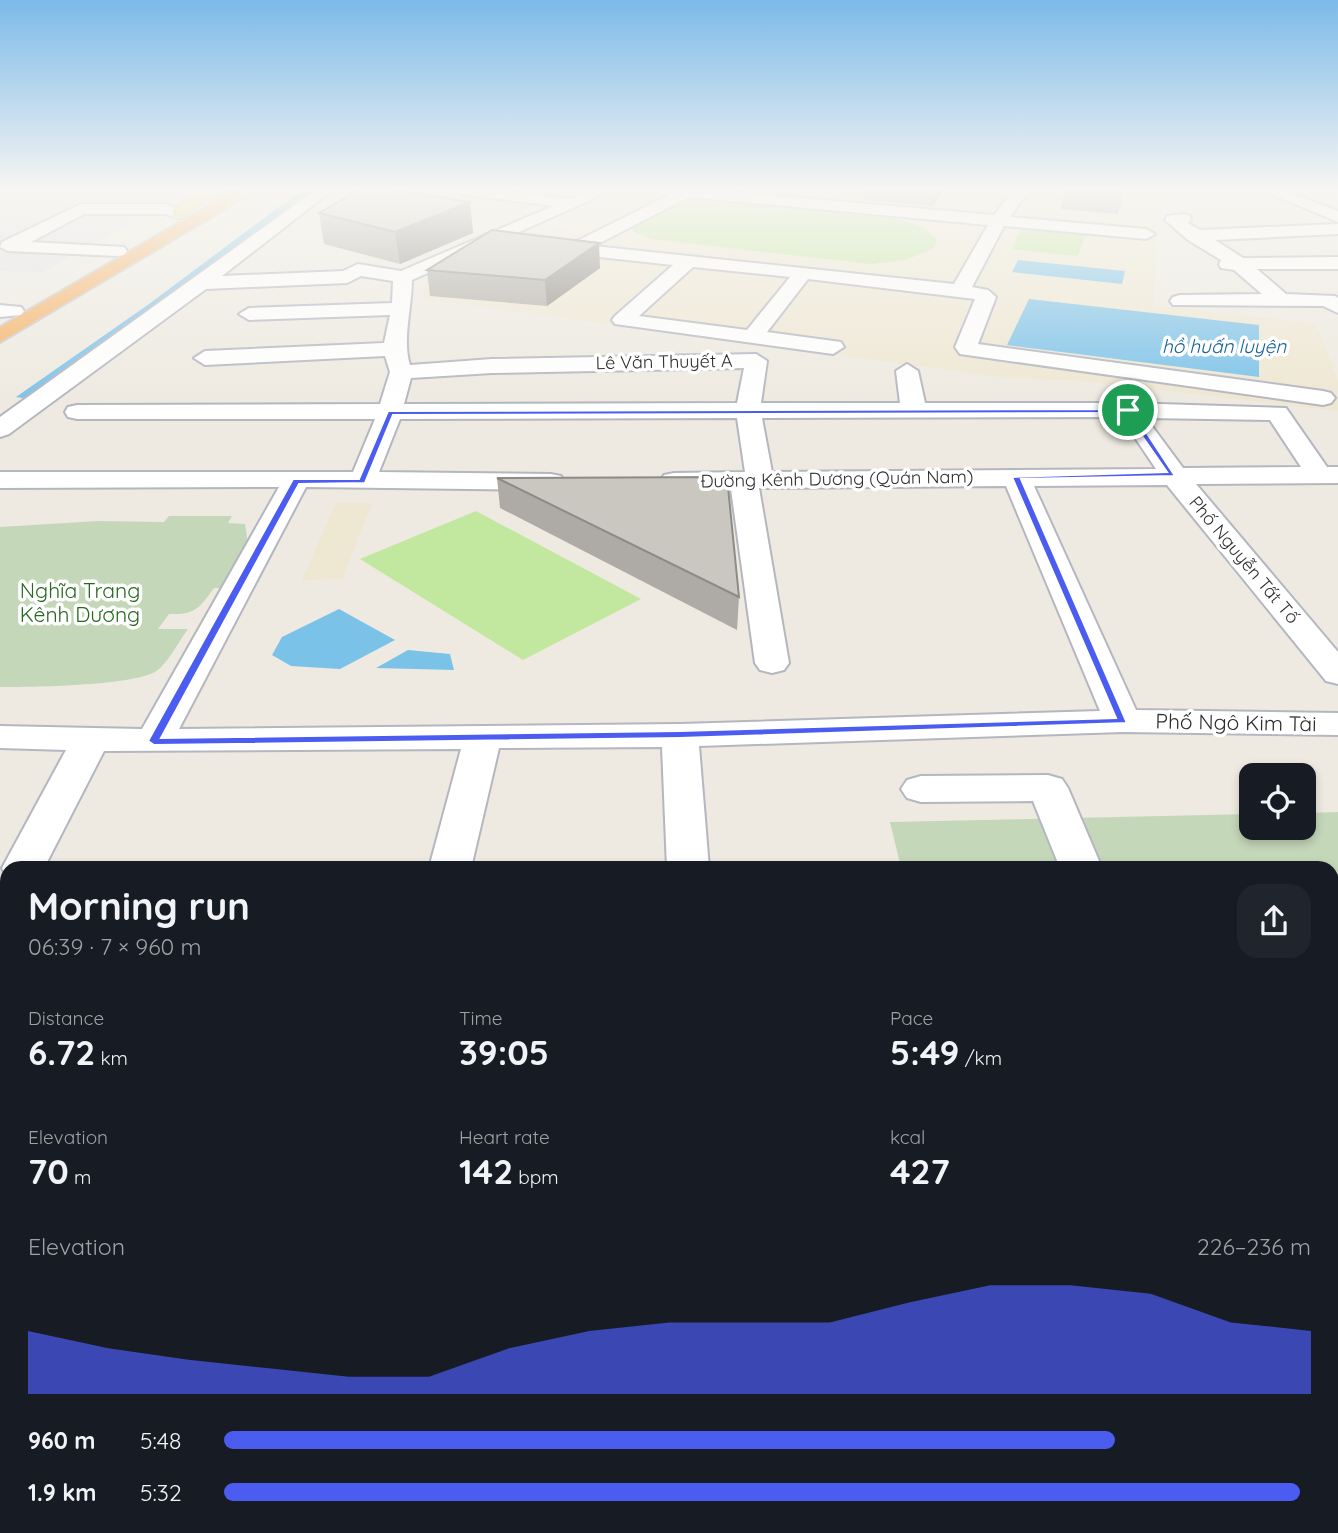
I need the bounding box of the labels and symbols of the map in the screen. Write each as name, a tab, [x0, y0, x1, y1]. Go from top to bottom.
water label: hồ huấn luyện	[1162, 334, 1287, 358]
street label: Lê Văn Thuyết A	[595, 349, 733, 374]
pin	[1098, 380, 1158, 440]
street label: Đường Kênh Dương (Quán Nam)	[700, 465, 974, 492]
street label: Phố Nguyễn Tất Tố	[1184, 491, 1304, 628]
park label: Nghĩa Trang Kênh Dương	[20, 577, 140, 627]
street label: Phố Ngô Kim Tài	[1155, 708, 1317, 736]

